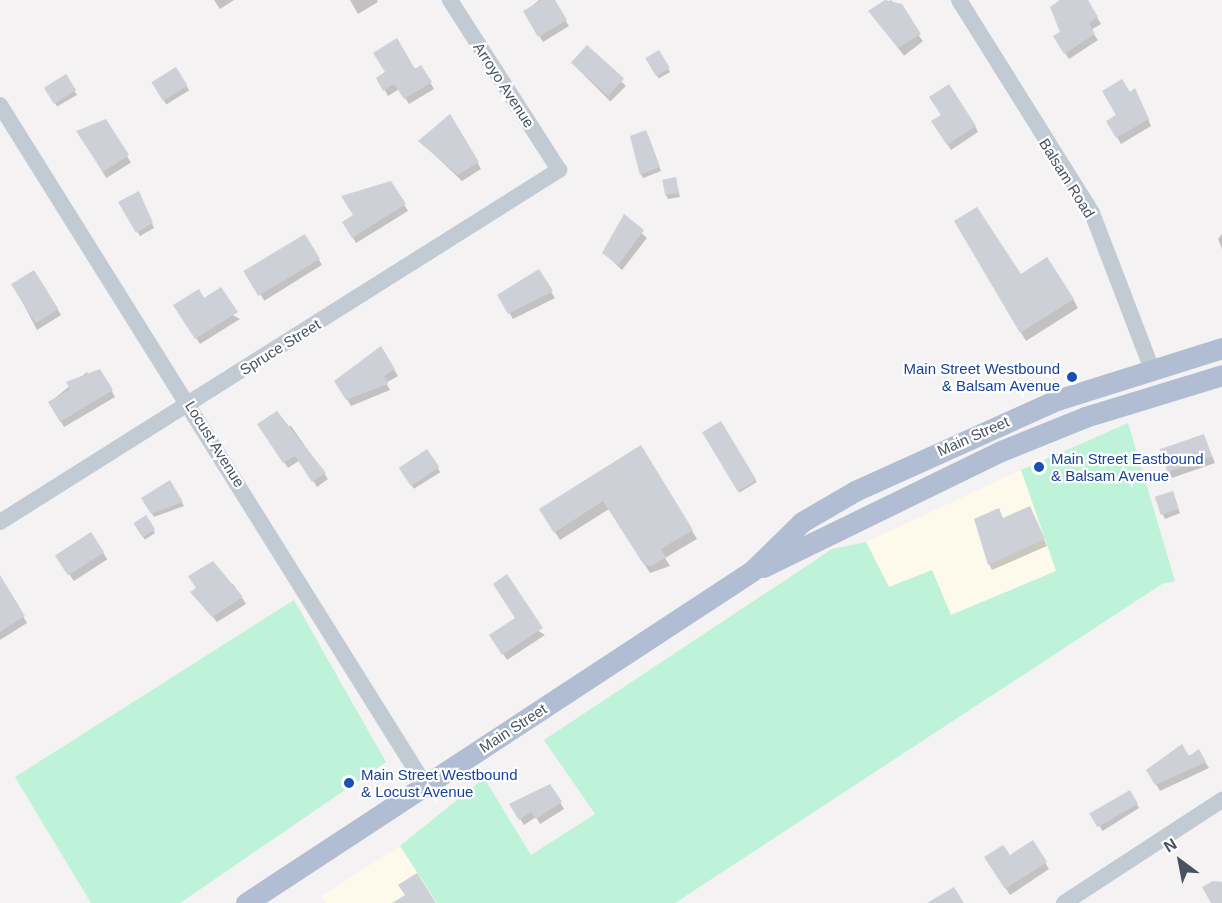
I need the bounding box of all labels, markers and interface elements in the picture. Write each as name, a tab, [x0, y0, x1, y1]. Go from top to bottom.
street label: Arroyo Avenue	[470, 39, 538, 131]
street label: Balsam Road	[1036, 135, 1098, 221]
street label: Spruce Street	[236, 315, 324, 379]
place label: Main Street Westbound & Balsam Avenue	[904, 359, 1060, 394]
marker: Main Street Westbound & Balsam Avenue	[1065, 370, 1079, 384]
street label: Locust Avenue	[181, 397, 249, 491]
street label: Main Street	[934, 412, 1012, 460]
place label: Main Street Eastbound & Balsam Avenue	[1051, 449, 1204, 484]
marker: Main Street Eastbound & Balsam Avenue	[1032, 460, 1046, 474]
street label: Main Street	[476, 700, 550, 756]
place label: Main Street Westbound & Locust Avenue	[361, 765, 517, 800]
marker: Main Street Westbound & Locust Avenue	[342, 776, 356, 790]
north arrow	[1150, 831, 1210, 891]
text: N	[1161, 835, 1180, 856]

